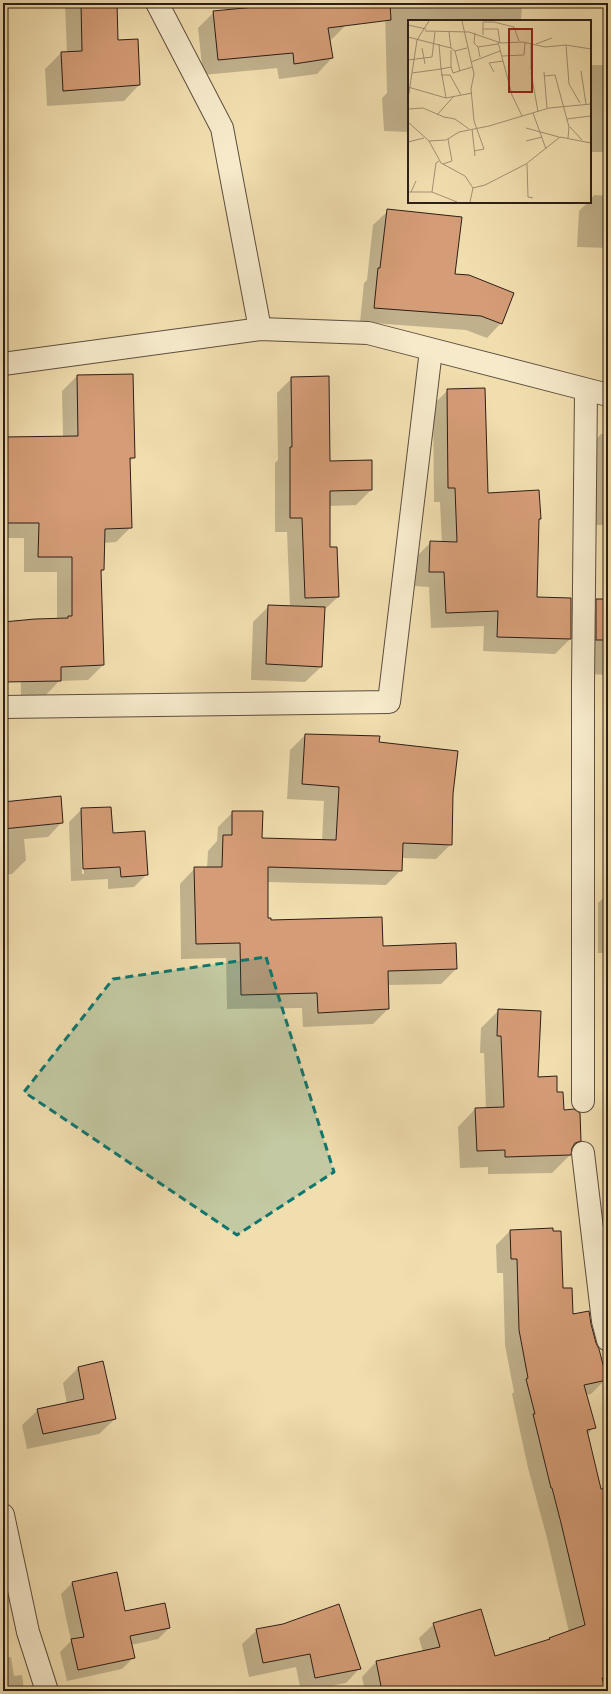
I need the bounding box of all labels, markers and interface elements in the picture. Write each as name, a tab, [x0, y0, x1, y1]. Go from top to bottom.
inset map	[408, 20, 591, 203]

